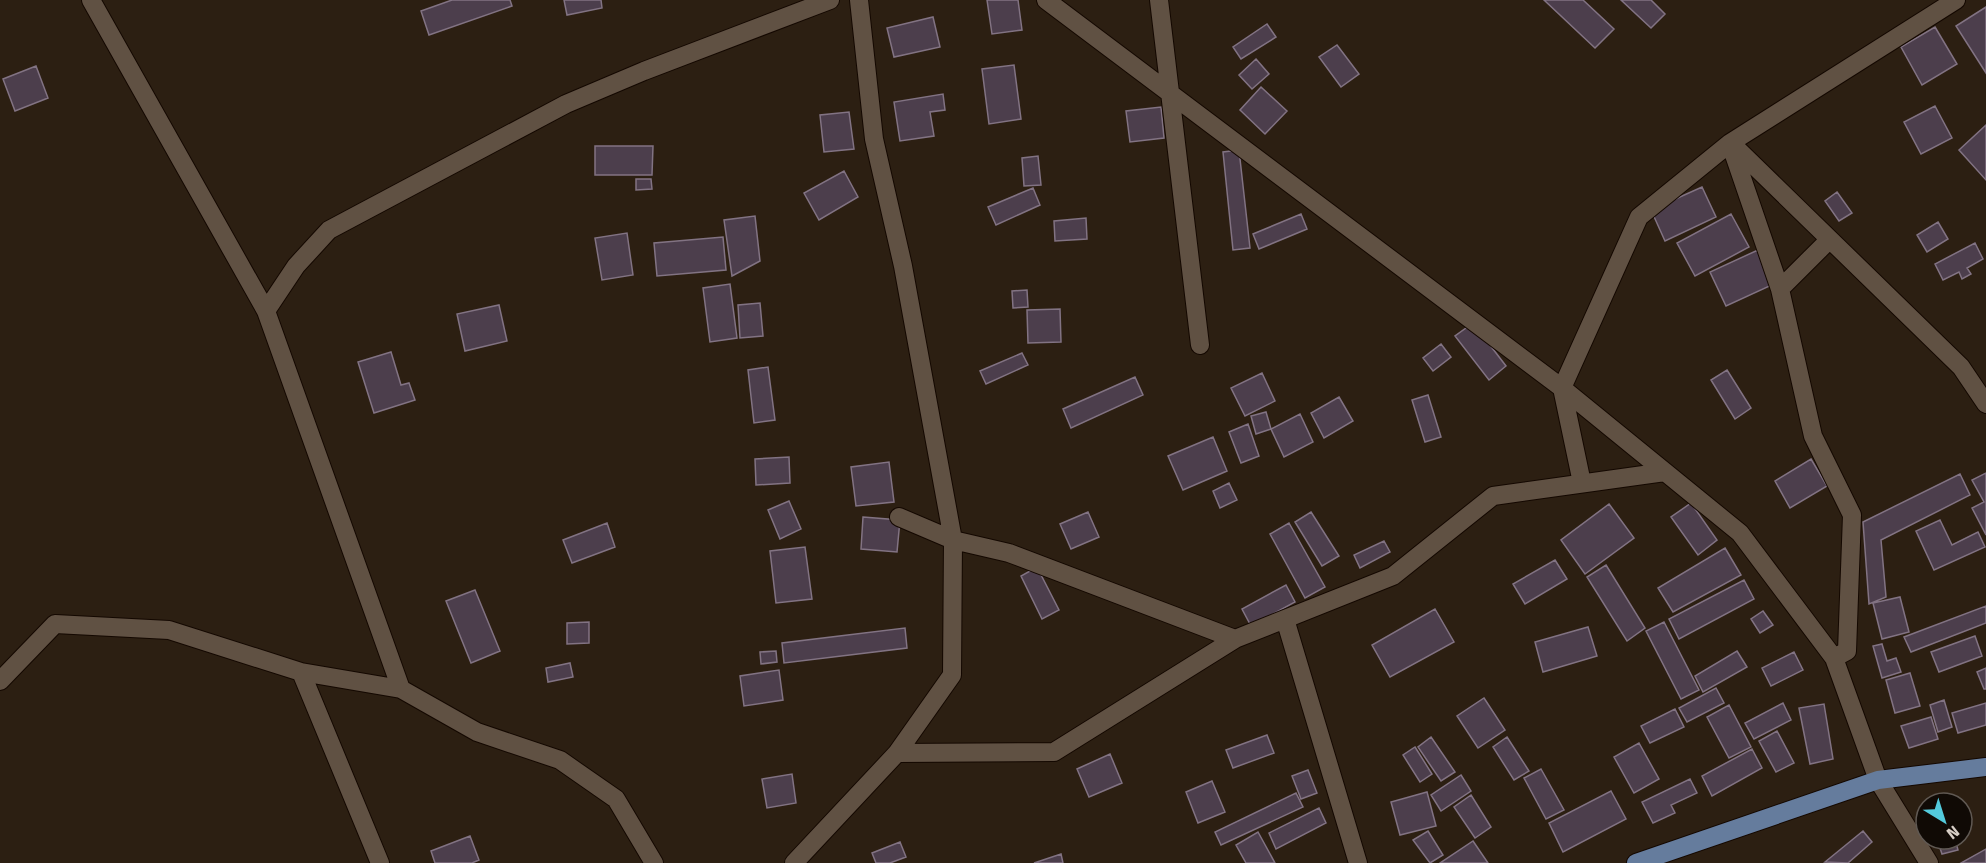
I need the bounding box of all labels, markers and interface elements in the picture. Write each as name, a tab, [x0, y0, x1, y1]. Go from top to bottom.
north arrow	[1914, 791, 1974, 851]
text: N	[1943, 822, 1963, 843]

